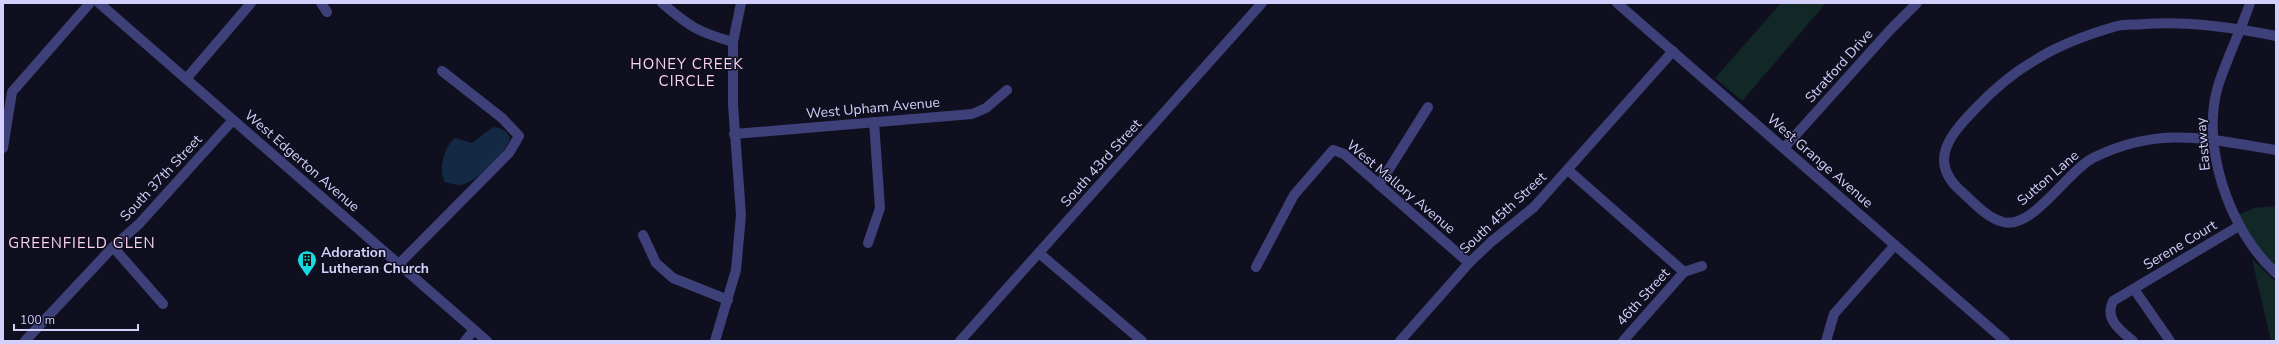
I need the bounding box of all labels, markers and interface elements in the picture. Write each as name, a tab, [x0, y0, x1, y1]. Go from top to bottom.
street label: Stratford Drive	[1801, 25, 1877, 107]
district label: HONEY CREEK CIRCLE	[630, 54, 744, 91]
street label: West Upham Avenue	[805, 93, 941, 123]
street label: West Edgerton Avenue	[241, 106, 363, 216]
street label: West Grange Avenue	[1763, 110, 1877, 212]
street label: South 43rd Street	[1056, 115, 1146, 211]
street label: Eastway	[2191, 116, 2215, 171]
street label: South 37th Street	[116, 130, 206, 225]
street label: West Mallory Avenue	[1343, 136, 1459, 238]
street label: Sutton Lane	[2013, 146, 2083, 210]
street label: South 45th Street	[1456, 168, 1551, 258]
street label: Serene Court	[2140, 216, 2220, 274]
district label: GREENFIELD GLEN	[8, 233, 156, 253]
place label: Adoration Lutheran Church	[321, 243, 429, 278]
building icon: Adoration Lutheran Church	[296, 249, 318, 277]
street label: 46th Street	[1612, 264, 1674, 330]
scale bar	[14, 306, 138, 332]
text: 100 m	[20, 312, 55, 328]

